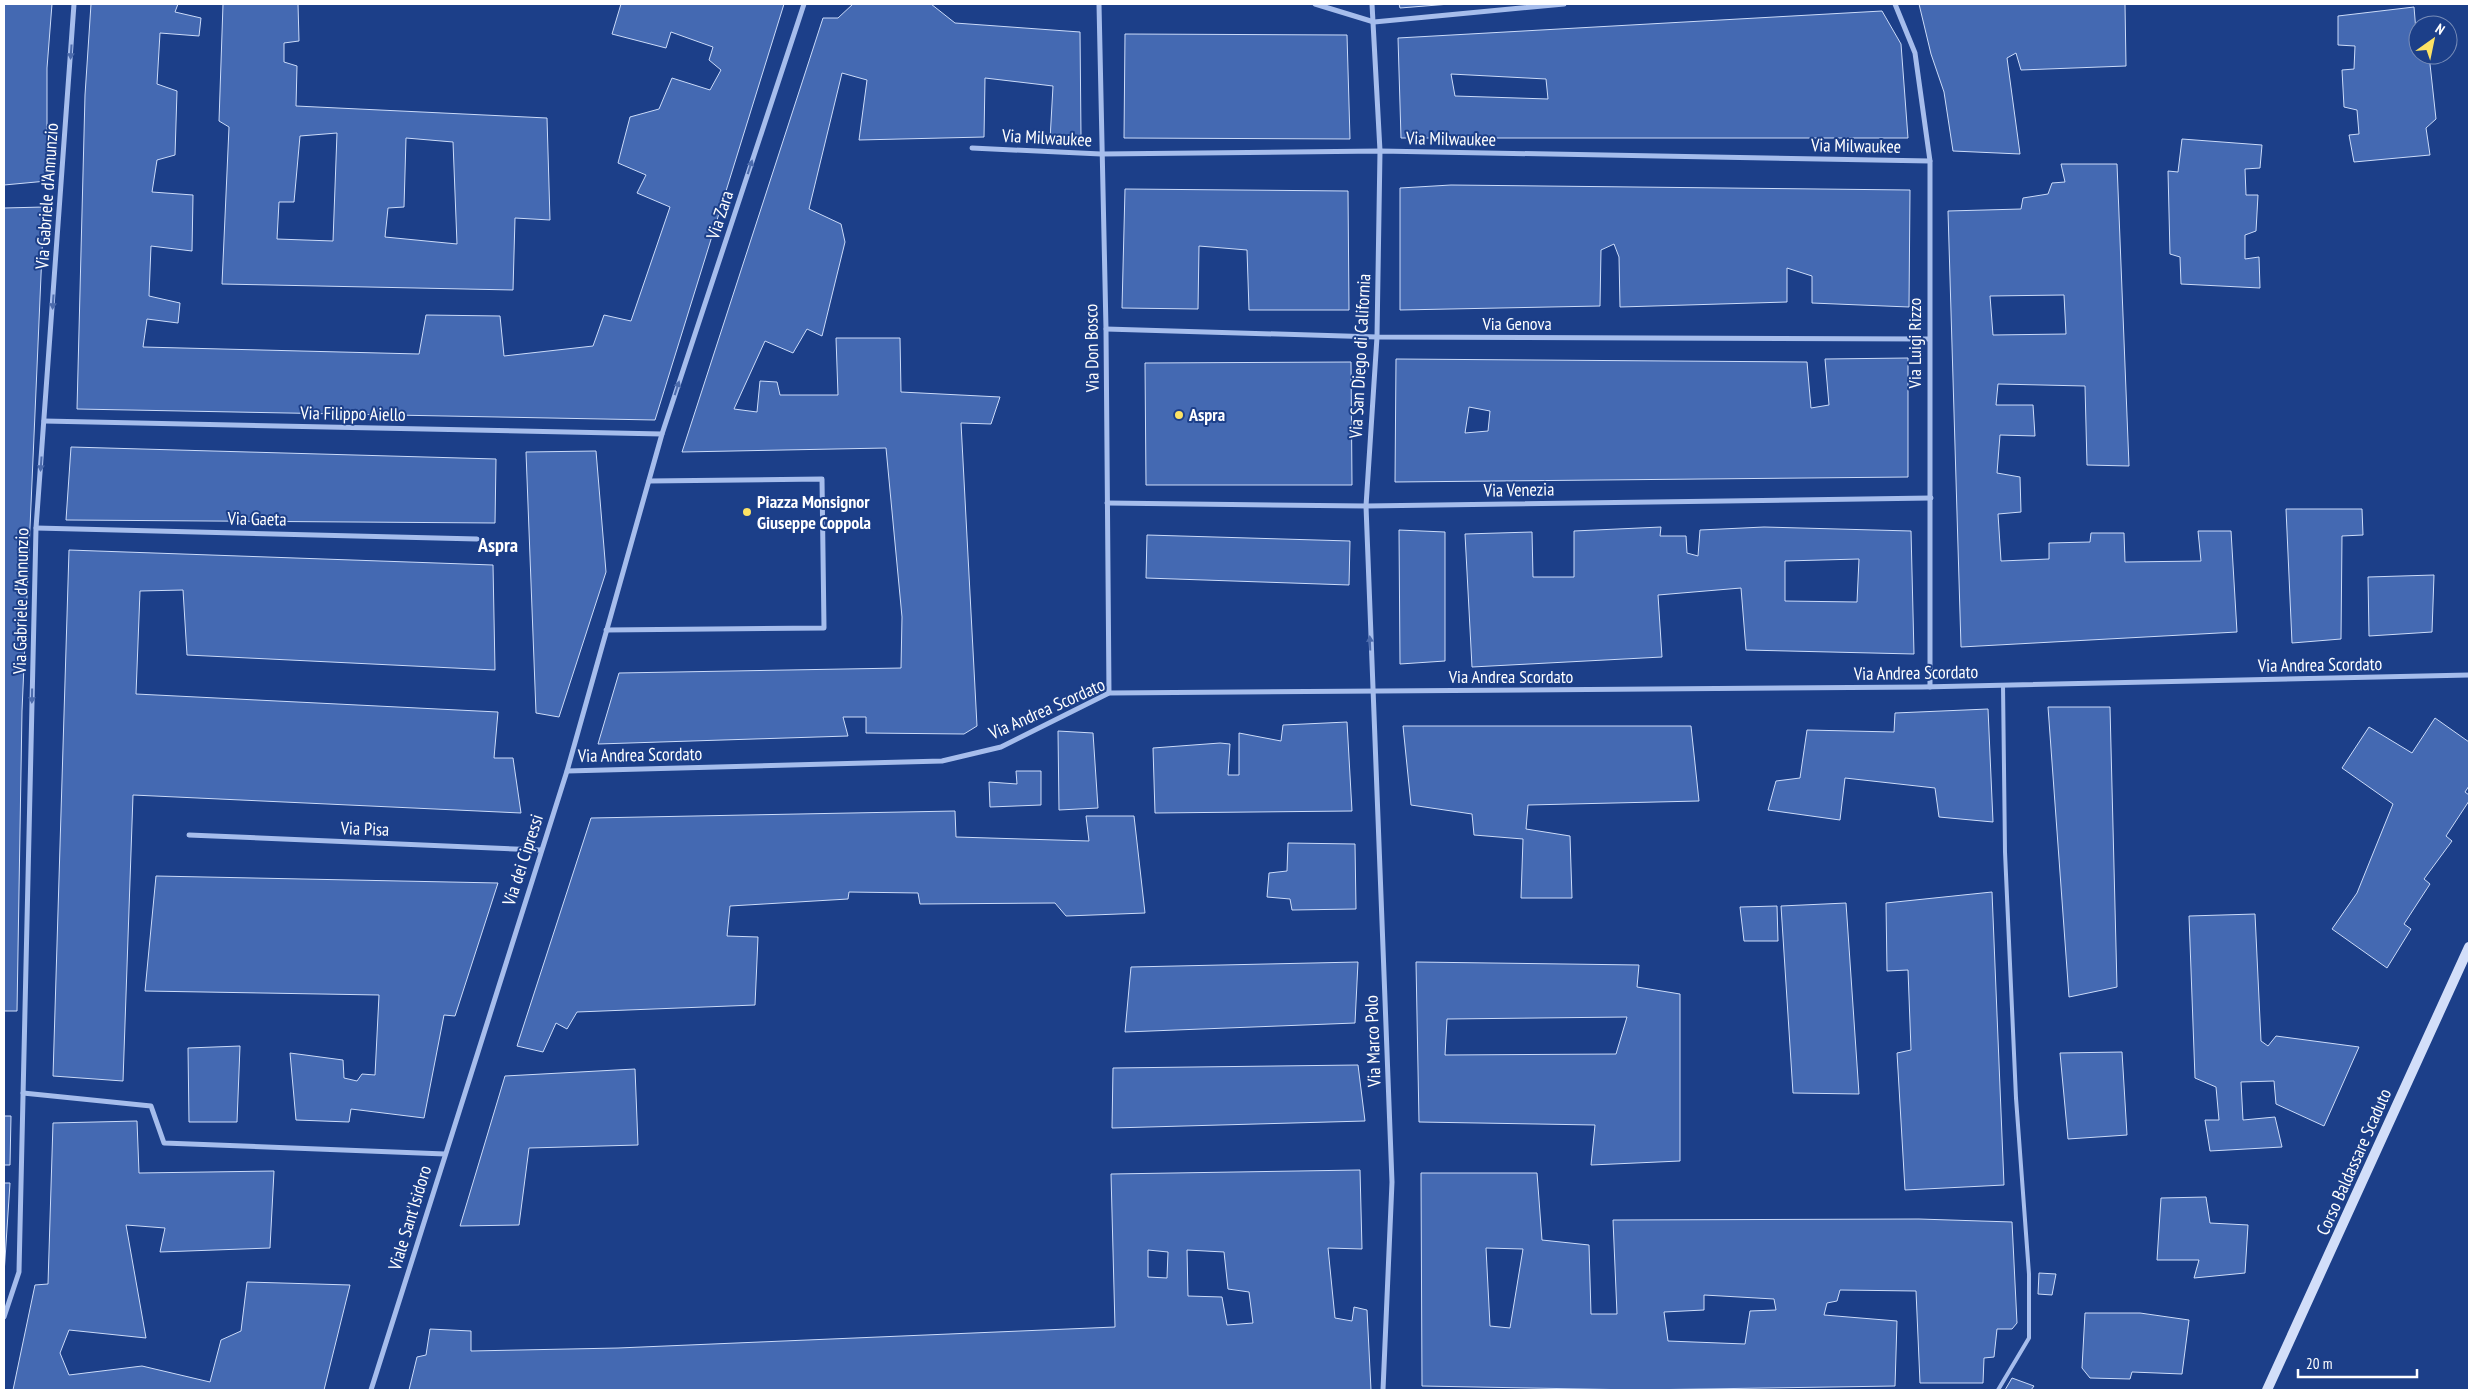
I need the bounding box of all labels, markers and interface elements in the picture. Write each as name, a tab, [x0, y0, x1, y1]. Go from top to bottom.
north arrow	[2408, 15, 2458, 65]
text: N	[2432, 19, 2448, 39]
one-way arrow	[66, 45, 74, 61]
street label: Via Gabriele d'Annunzio	[30, 122, 63, 271]
street label: Via Milwaukee	[1000, 124, 1093, 151]
street label: Via Milwaukee	[1405, 126, 1496, 151]
street label: Via Milwaukee	[1810, 133, 1901, 158]
one-way arrow	[747, 160, 754, 175]
street label: Via Zara	[701, 188, 738, 243]
street label: Via San Diego di California	[1344, 273, 1375, 440]
one-way arrow	[48, 294, 56, 310]
street label: Via Luigi Rizzo	[1903, 297, 1926, 389]
street label: Via Don Bosco	[1079, 303, 1104, 393]
street label: Via Genova	[1481, 312, 1552, 335]
one-way arrow	[673, 380, 681, 395]
street label: Via Filippo Aiello	[299, 401, 406, 426]
place label: Aspra	[1188, 403, 1225, 426]
marker: Aspra	[1173, 409, 1185, 421]
one-way arrow	[37, 456, 45, 472]
street label: Via Venezia	[1483, 477, 1554, 502]
place label: Piazza Monsignor Giuseppe Coppola	[757, 490, 871, 534]
street label: Via Gaeta	[226, 506, 287, 531]
marker: Piazza Monsignor Giuseppe Coppola	[741, 506, 753, 518]
street label: Via Gabriele d'Annunzio	[8, 527, 33, 675]
district label: Aspra	[477, 532, 518, 558]
one-way arrow	[1366, 635, 1374, 651]
street label: Via Andrea Scordato	[2257, 652, 2383, 677]
street label: Via Andrea Scordato	[1853, 660, 1979, 685]
street label: Via Andrea Scordato	[1448, 665, 1573, 688]
street label: Via Andrea Scordato	[984, 673, 1109, 745]
one-way arrow	[28, 688, 36, 704]
street label: Via Andrea Scordato	[577, 742, 703, 767]
street label: Via dei Cipressi	[497, 811, 548, 909]
street label: Via Pisa	[339, 816, 390, 841]
street label: Via Marco Polo	[1359, 994, 1386, 1088]
street label: Corso Baldassare Scaduto	[2311, 1085, 2396, 1239]
street label: Viale Sant'Isidoro	[382, 1162, 436, 1274]
scale bar	[2298, 1346, 2417, 1378]
text: 20 m	[2306, 1354, 2332, 1373]

